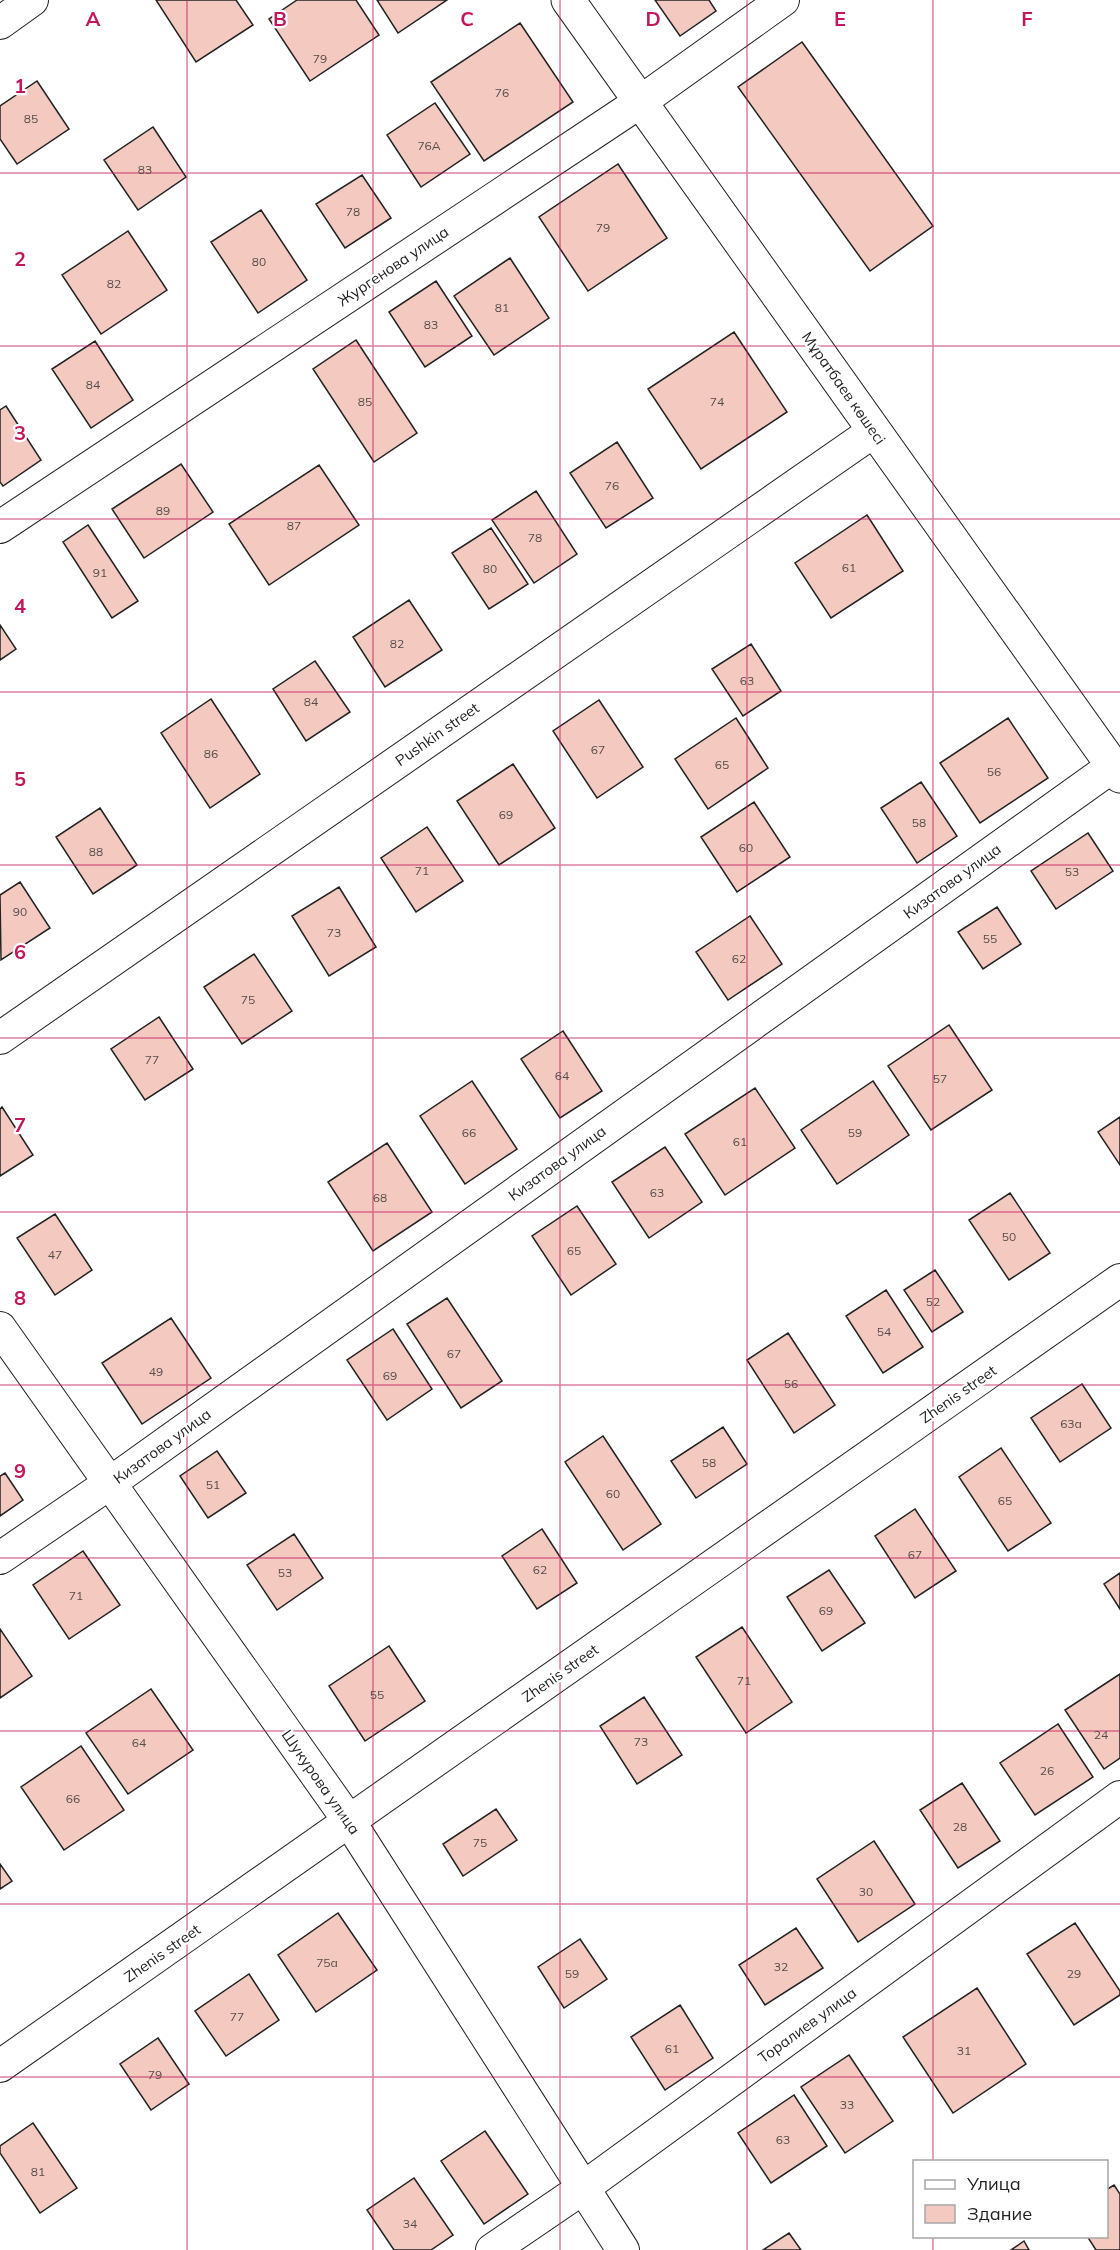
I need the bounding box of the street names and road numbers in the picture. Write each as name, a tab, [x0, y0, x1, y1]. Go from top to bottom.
street label: Жургенова улица	[334, 222, 452, 310]
street label: Мұратбаев көшесі	[798, 328, 890, 448]
street label: Pushkin street	[391, 698, 483, 770]
street label: Кизатова улица	[899, 839, 1005, 923]
street label: Кизатова улица	[504, 1121, 610, 1205]
street label: Zhenis street	[916, 1361, 1000, 1427]
street label: Кизатова улица	[109, 1404, 215, 1488]
street label: Zhenis street	[518, 1640, 602, 1706]
street label: Шукурова улица	[278, 1726, 364, 1838]
street label: Zhenis street	[120, 1920, 204, 1986]
street label: Торалиев улица	[754, 1983, 860, 2067]

